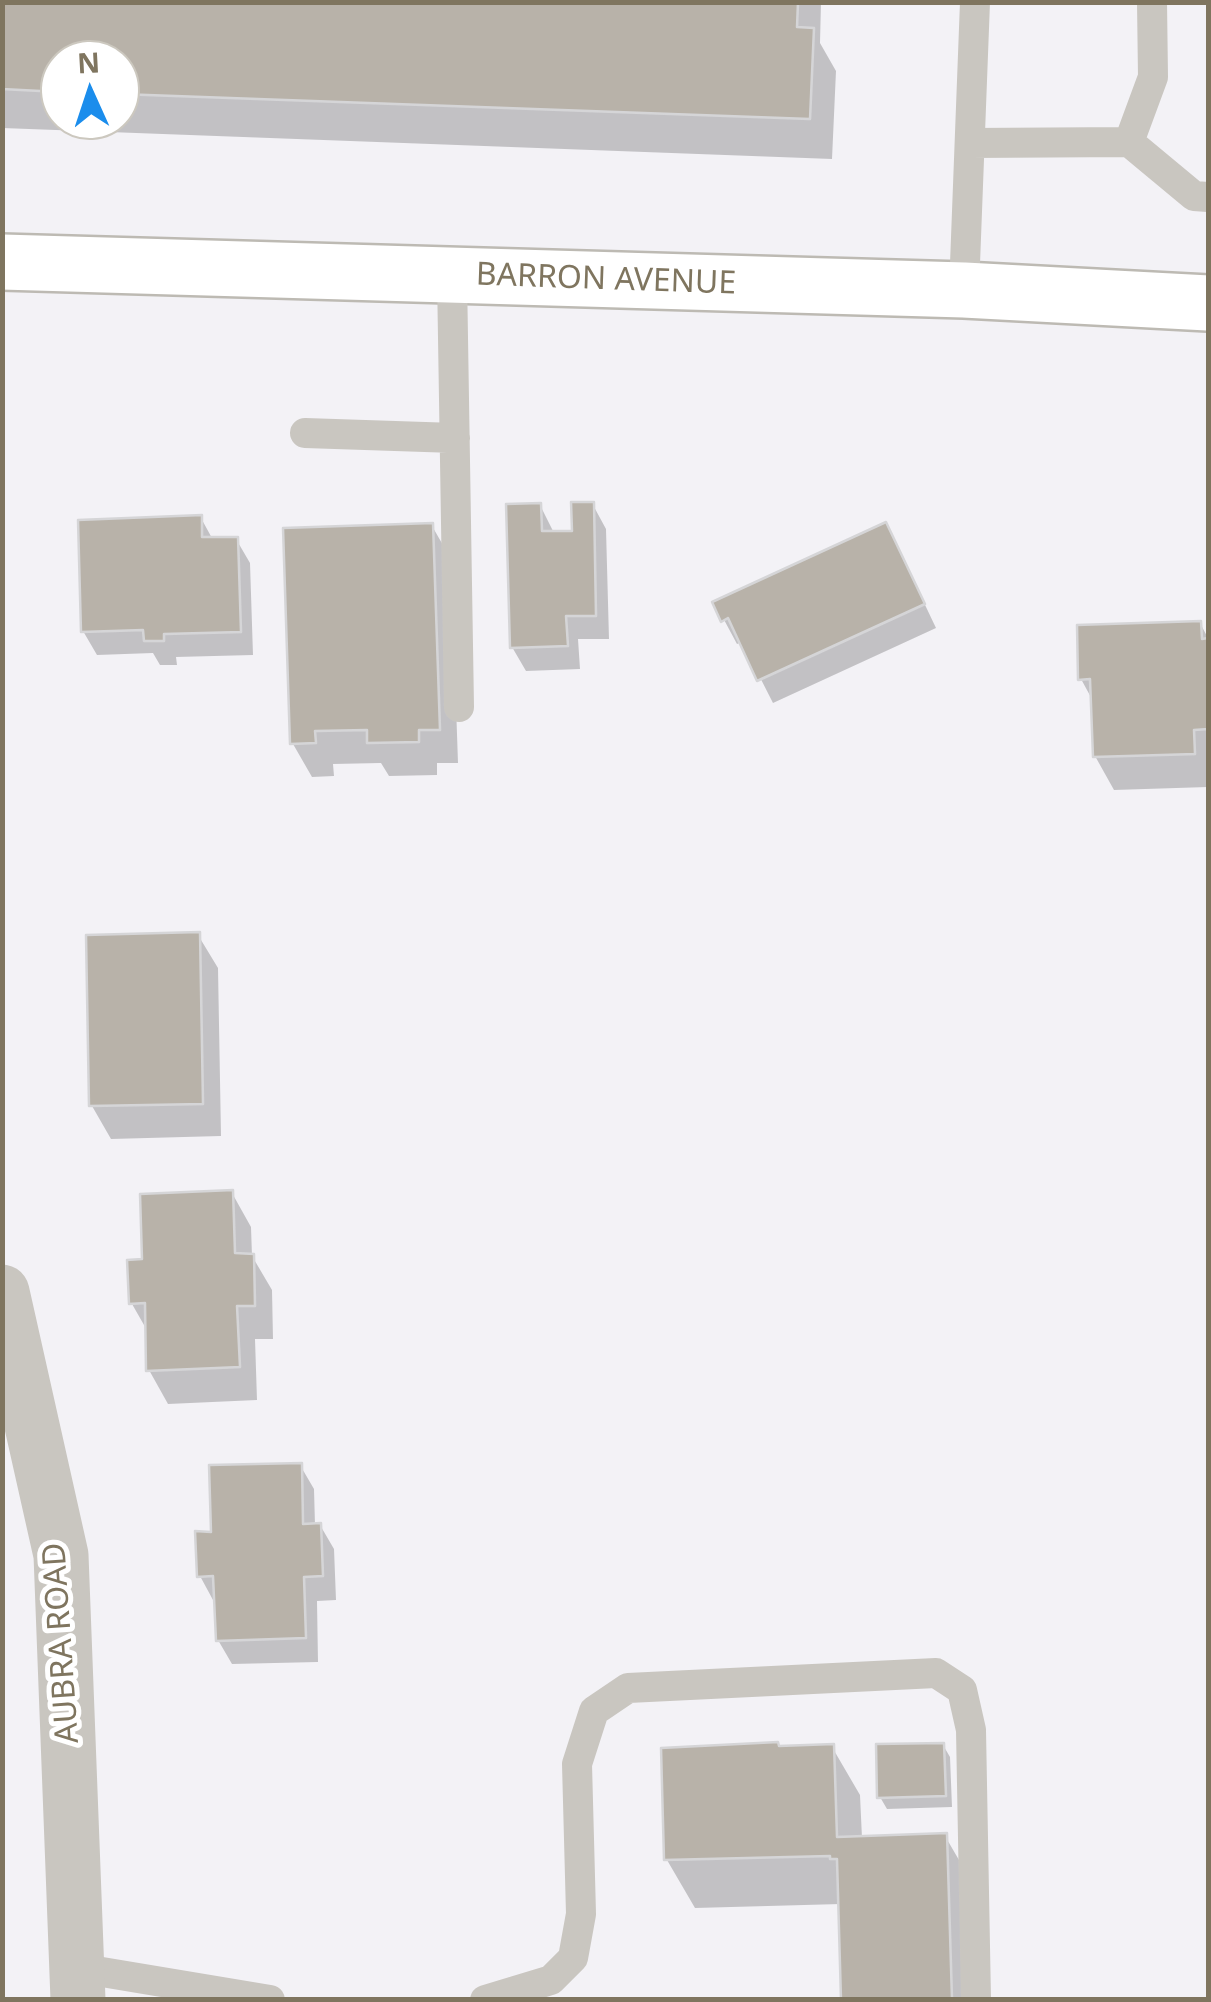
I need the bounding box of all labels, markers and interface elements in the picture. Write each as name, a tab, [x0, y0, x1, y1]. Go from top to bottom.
north arrow	[40, 40, 140, 140]
text: N	[76, 42, 101, 82]
street label: BARRON AVENUE	[475, 256, 737, 304]
street label: AUBRA ROAD	[36, 1541, 88, 1745]

